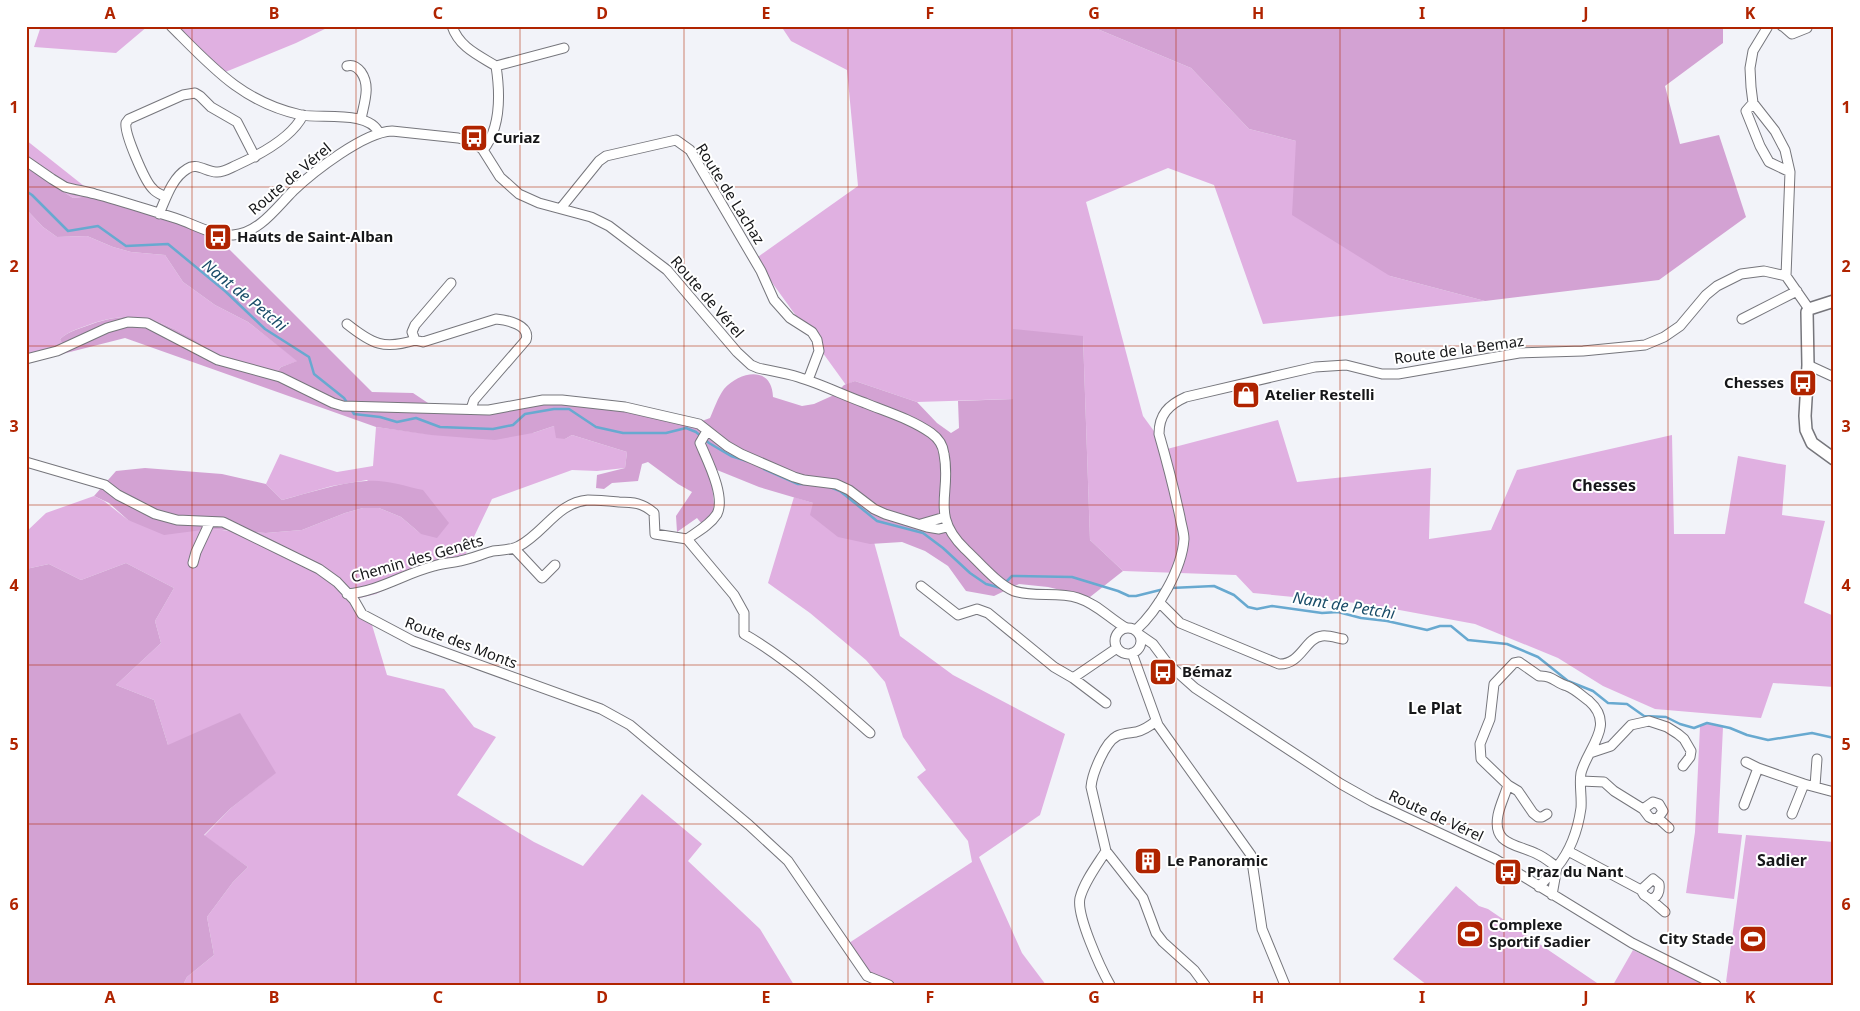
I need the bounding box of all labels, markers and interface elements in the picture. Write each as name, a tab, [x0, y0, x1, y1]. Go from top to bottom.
text: A	[104, 2, 116, 24]
text: B	[269, 2, 279, 24]
text: C	[433, 2, 443, 24]
text: D	[596, 2, 608, 24]
text: E	[762, 2, 771, 24]
text: F	[926, 2, 934, 24]
text: G	[1088, 2, 1100, 24]
text: H	[1252, 2, 1264, 24]
text: I	[1419, 2, 1425, 24]
text: J	[1581, 2, 1589, 24]
text: K	[1745, 2, 1756, 24]
text: 1	[9, 96, 19, 118]
text: 1	[1841, 96, 1851, 118]
bus stop icon: Curiaz	[459, 123, 489, 153]
place label: Curiaz	[493, 127, 540, 147]
street label: Route de Vérel	[244, 138, 335, 219]
street label: Route de Lachaz	[692, 139, 770, 248]
bus stop icon: Hauts de Saint-Alban	[203, 222, 233, 252]
place label: Hauts de Saint-Alban	[237, 226, 393, 246]
street label: Route de Vérel	[667, 251, 749, 342]
water label: Nant de Petchi	[198, 254, 293, 337]
text: 2	[9, 255, 19, 277]
text: 2	[1841, 255, 1851, 277]
street label: Route de la Bemaz	[1393, 330, 1525, 368]
bus stop icon: Chesses	[1788, 368, 1818, 398]
place label: Chesses	[1724, 372, 1784, 392]
shop icon: Atelier Restelli	[1231, 380, 1261, 410]
place label: Atelier Restelli	[1265, 384, 1375, 404]
text: 3	[9, 415, 19, 437]
text: 3	[1841, 415, 1851, 437]
district label: Chesses	[1572, 474, 1636, 496]
street label: Chemin des Genêts	[348, 530, 485, 587]
text: 4	[9, 574, 19, 596]
text: 4	[1841, 574, 1851, 596]
water label: Nant de Petchi	[1291, 586, 1398, 624]
street label: Route des Monts	[402, 611, 520, 673]
bus stop icon: Bémaz	[1148, 657, 1178, 687]
place label: Bémaz	[1182, 661, 1232, 681]
district label: Le Plat	[1408, 697, 1462, 719]
text: 5	[9, 733, 19, 755]
text: 5	[1841, 733, 1851, 755]
street label: Route de Vérel	[1386, 784, 1487, 846]
building icon: Le Panoramic	[1133, 846, 1163, 876]
district label: Sadier	[1757, 849, 1807, 871]
place label: Le Panoramic	[1167, 850, 1268, 870]
bus stop icon: Praz du Nant	[1493, 857, 1523, 887]
place label: Praz du Nant	[1527, 861, 1624, 881]
text: 6	[9, 893, 19, 915]
text: 6	[1841, 893, 1851, 915]
place label: Complexe Sportif Sadier	[1489, 914, 1591, 951]
sports icon: Complexe Sportif Sadier	[1455, 919, 1485, 949]
sports icon: City Stade	[1738, 924, 1768, 954]
place label: City Stade	[1659, 928, 1734, 948]
text: A	[104, 986, 116, 1008]
text: B	[269, 986, 279, 1008]
text: C	[433, 986, 443, 1008]
text: D	[596, 986, 608, 1008]
text: E	[762, 986, 771, 1008]
text: F	[926, 986, 934, 1008]
text: G	[1088, 986, 1100, 1008]
text: H	[1252, 986, 1264, 1008]
text: I	[1419, 986, 1425, 1008]
text: J	[1581, 986, 1589, 1008]
text: K	[1745, 986, 1756, 1008]

